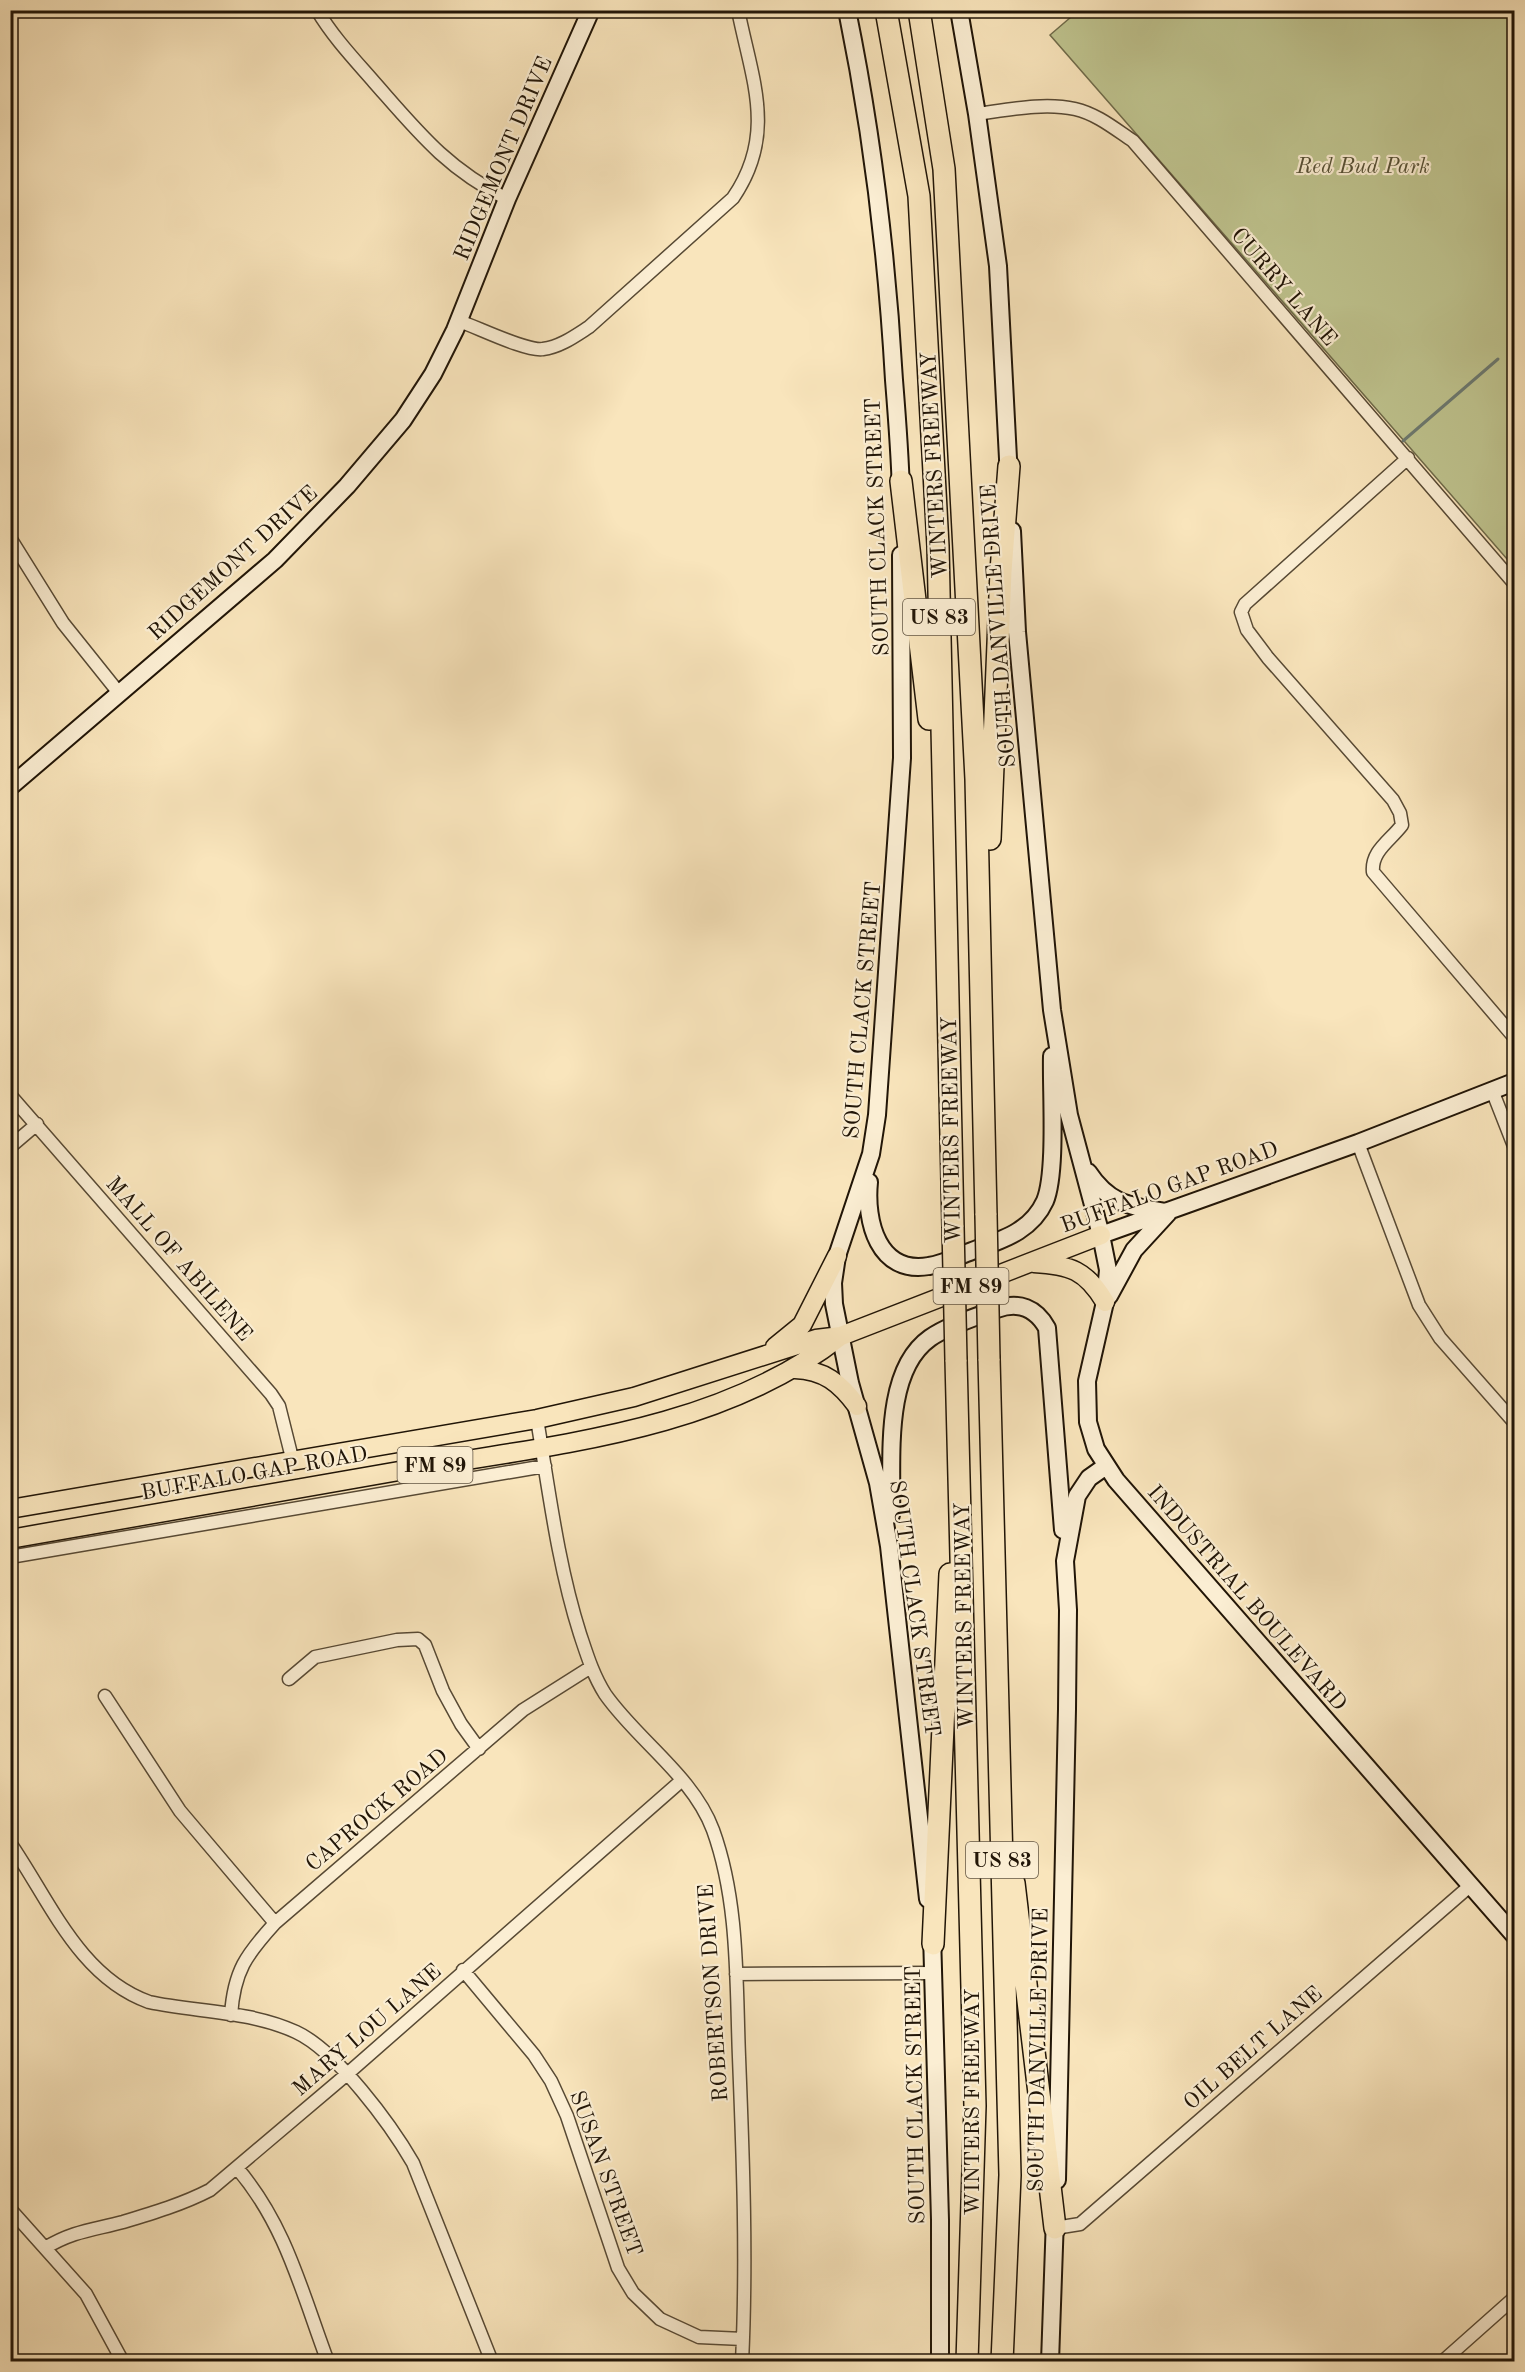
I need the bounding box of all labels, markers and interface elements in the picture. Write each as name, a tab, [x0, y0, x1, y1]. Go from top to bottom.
street label: RIDGEMONT DRIVE	[451, 54, 557, 264]
park label: Red Bud Park	[1295, 156, 1430, 178]
street label: CURRY LANE	[1227, 224, 1340, 350]
street label: WINTERS FREEWAY	[918, 351, 952, 579]
street label: SOUTH CLACK STREET	[862, 397, 894, 657]
street label: RIDGEMONT DRIVE	[145, 482, 322, 645]
street label: SOUTH DANVILLE DRIVE	[978, 483, 1020, 769]
road number: US 83	[903, 599, 975, 635]
street label: SOUTH CLACK STREET	[841, 880, 885, 1140]
street label: WINTERS FREEWAY	[939, 1016, 965, 1244]
street label: BUFFALO GAP ROAD	[1058, 1138, 1281, 1237]
street label: MALL OF ABILENE	[101, 1173, 256, 1346]
road number: FM 89	[934, 1268, 1008, 1304]
street label: BUFFALO GAP ROAD	[139, 1443, 369, 1505]
road number: FM 89	[398, 1447, 472, 1483]
street label: SOUTH CLACK STREET	[885, 1479, 943, 1738]
street label: INDUSTRIAL BOULEVARD	[1143, 1481, 1350, 1715]
street label: WINTERS FREEWAY	[952, 1502, 978, 1730]
street label: CAPROCK ROAD	[302, 1745, 452, 1876]
road number: US 83	[966, 1842, 1038, 1878]
street label: ROBERTSON DRIVE	[695, 1883, 733, 2103]
street label: SOUTH DANVILLE DRIVE	[1026, 1908, 1052, 2192]
street label: MARY LOU LANE	[289, 1960, 446, 2101]
street label: SOUTH CLACK STREET	[903, 1965, 929, 2225]
street label: OIL BELT LANE	[1180, 1983, 1327, 2114]
street label: WINTERS FREEWAY	[962, 1988, 984, 2216]
street label: SUSAN STREET	[565, 2088, 645, 2259]

